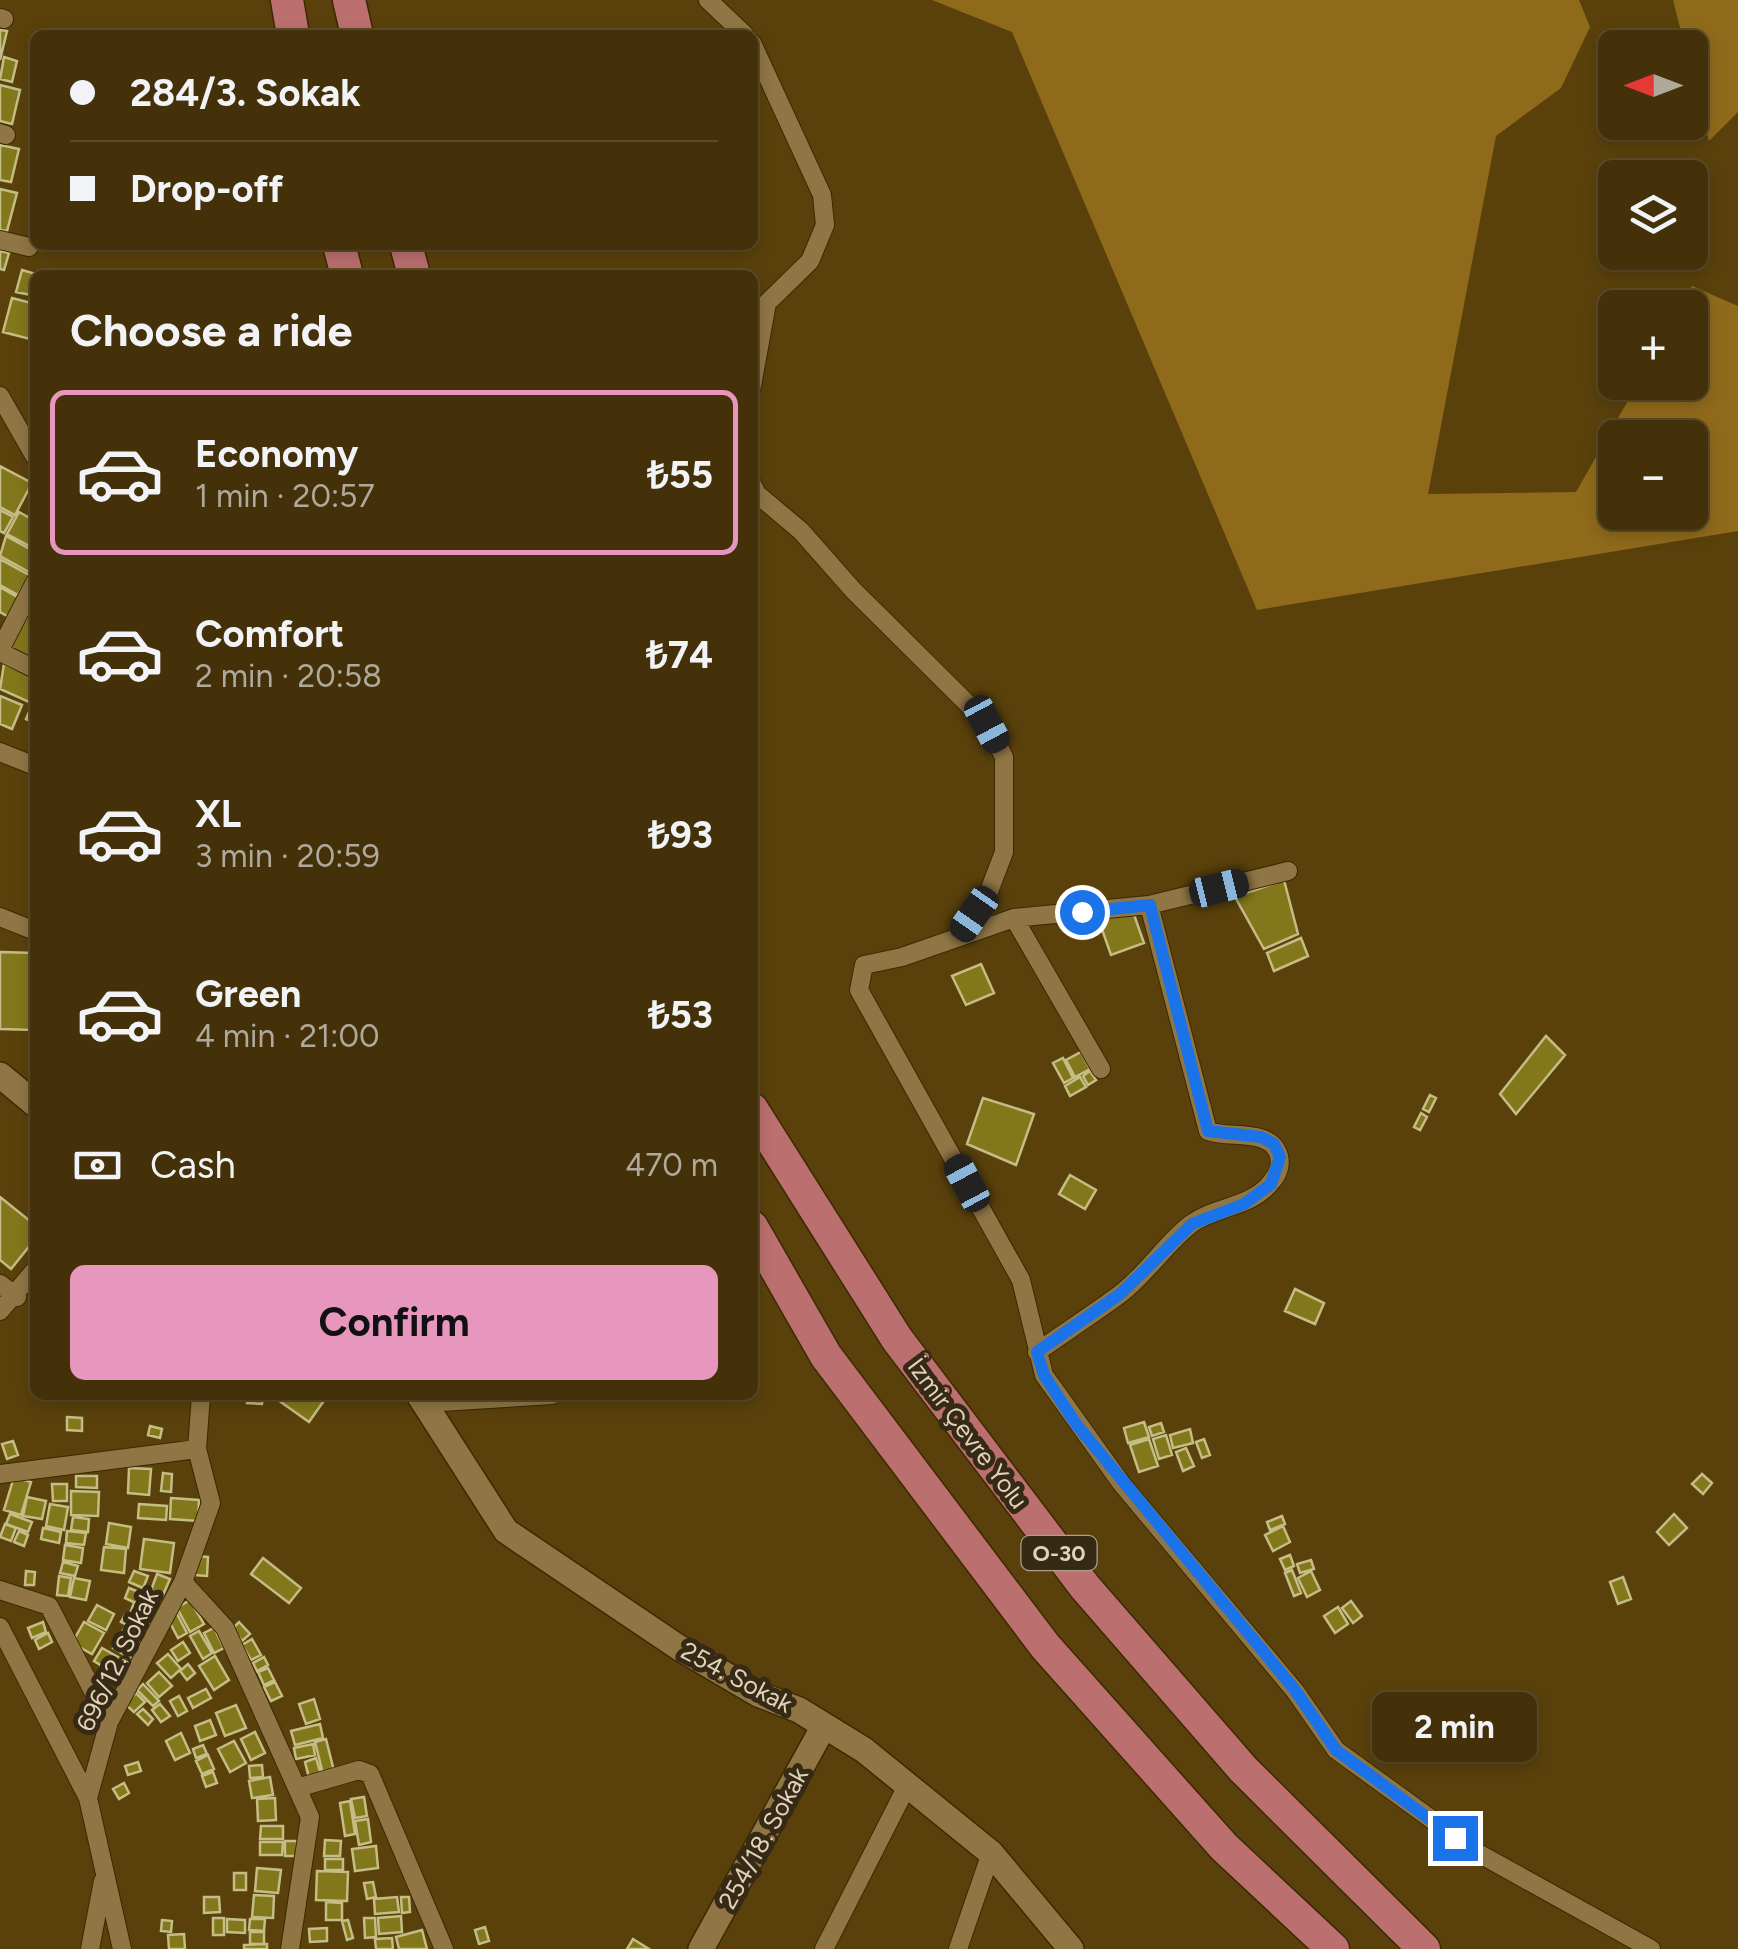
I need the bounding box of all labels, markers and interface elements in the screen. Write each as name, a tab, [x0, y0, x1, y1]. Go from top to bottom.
north arrow	[1598, 30, 1708, 140]
map controls	[1598, 30, 1708, 530]
text: 284/3. Sokak	[130, 70, 361, 116]
button: layers	[1598, 160, 1708, 270]
text: Drop-off	[130, 166, 283, 212]
button: +	[1598, 290, 1708, 400]
text: Choose a ride	[70, 303, 352, 357]
button: −	[1598, 420, 1708, 530]
icon: car	[75, 428, 165, 518]
text: Economy	[195, 431, 358, 477]
text: ₺55	[647, 452, 713, 498]
text: 1 min · 20:57	[195, 477, 375, 515]
icon: car	[75, 608, 165, 698]
text: Comfort	[195, 611, 344, 657]
text: ₺74	[646, 632, 713, 678]
text: 2 min · 20:58	[195, 657, 382, 695]
car	[960, 690, 1014, 758]
icon: car	[75, 788, 165, 878]
text: XL	[195, 791, 241, 837]
text: ₺93	[648, 812, 713, 858]
text: 3 min · 20:59	[195, 837, 380, 875]
car	[1186, 866, 1252, 910]
car	[945, 881, 1003, 947]
route start	[1060, 890, 1105, 935]
icon: car	[75, 968, 165, 1058]
text: Green	[195, 971, 301, 1017]
text: ₺53	[648, 992, 713, 1038]
text: 4 min · 21:00	[195, 1017, 379, 1055]
icon: cash	[70, 1138, 125, 1193]
text: Cash	[150, 1142, 236, 1188]
text: 470 m	[625, 1146, 718, 1184]
car	[940, 1149, 994, 1217]
button: Confirm	[70, 1265, 718, 1380]
street label: İzmir Çevre Yolu	[902, 1352, 1034, 1514]
road number: O-30	[1022, 1536, 1096, 1570]
street label: 696/12. Sokak	[70, 1583, 165, 1736]
street label: 254. Sokak	[676, 1635, 799, 1719]
callout: 2 min	[1372, 1693, 1538, 1763]
text: 2 min	[1414, 1708, 1495, 1746]
street label: 254/18. Sokak	[712, 1761, 815, 1914]
route end	[1433, 1816, 1478, 1861]

